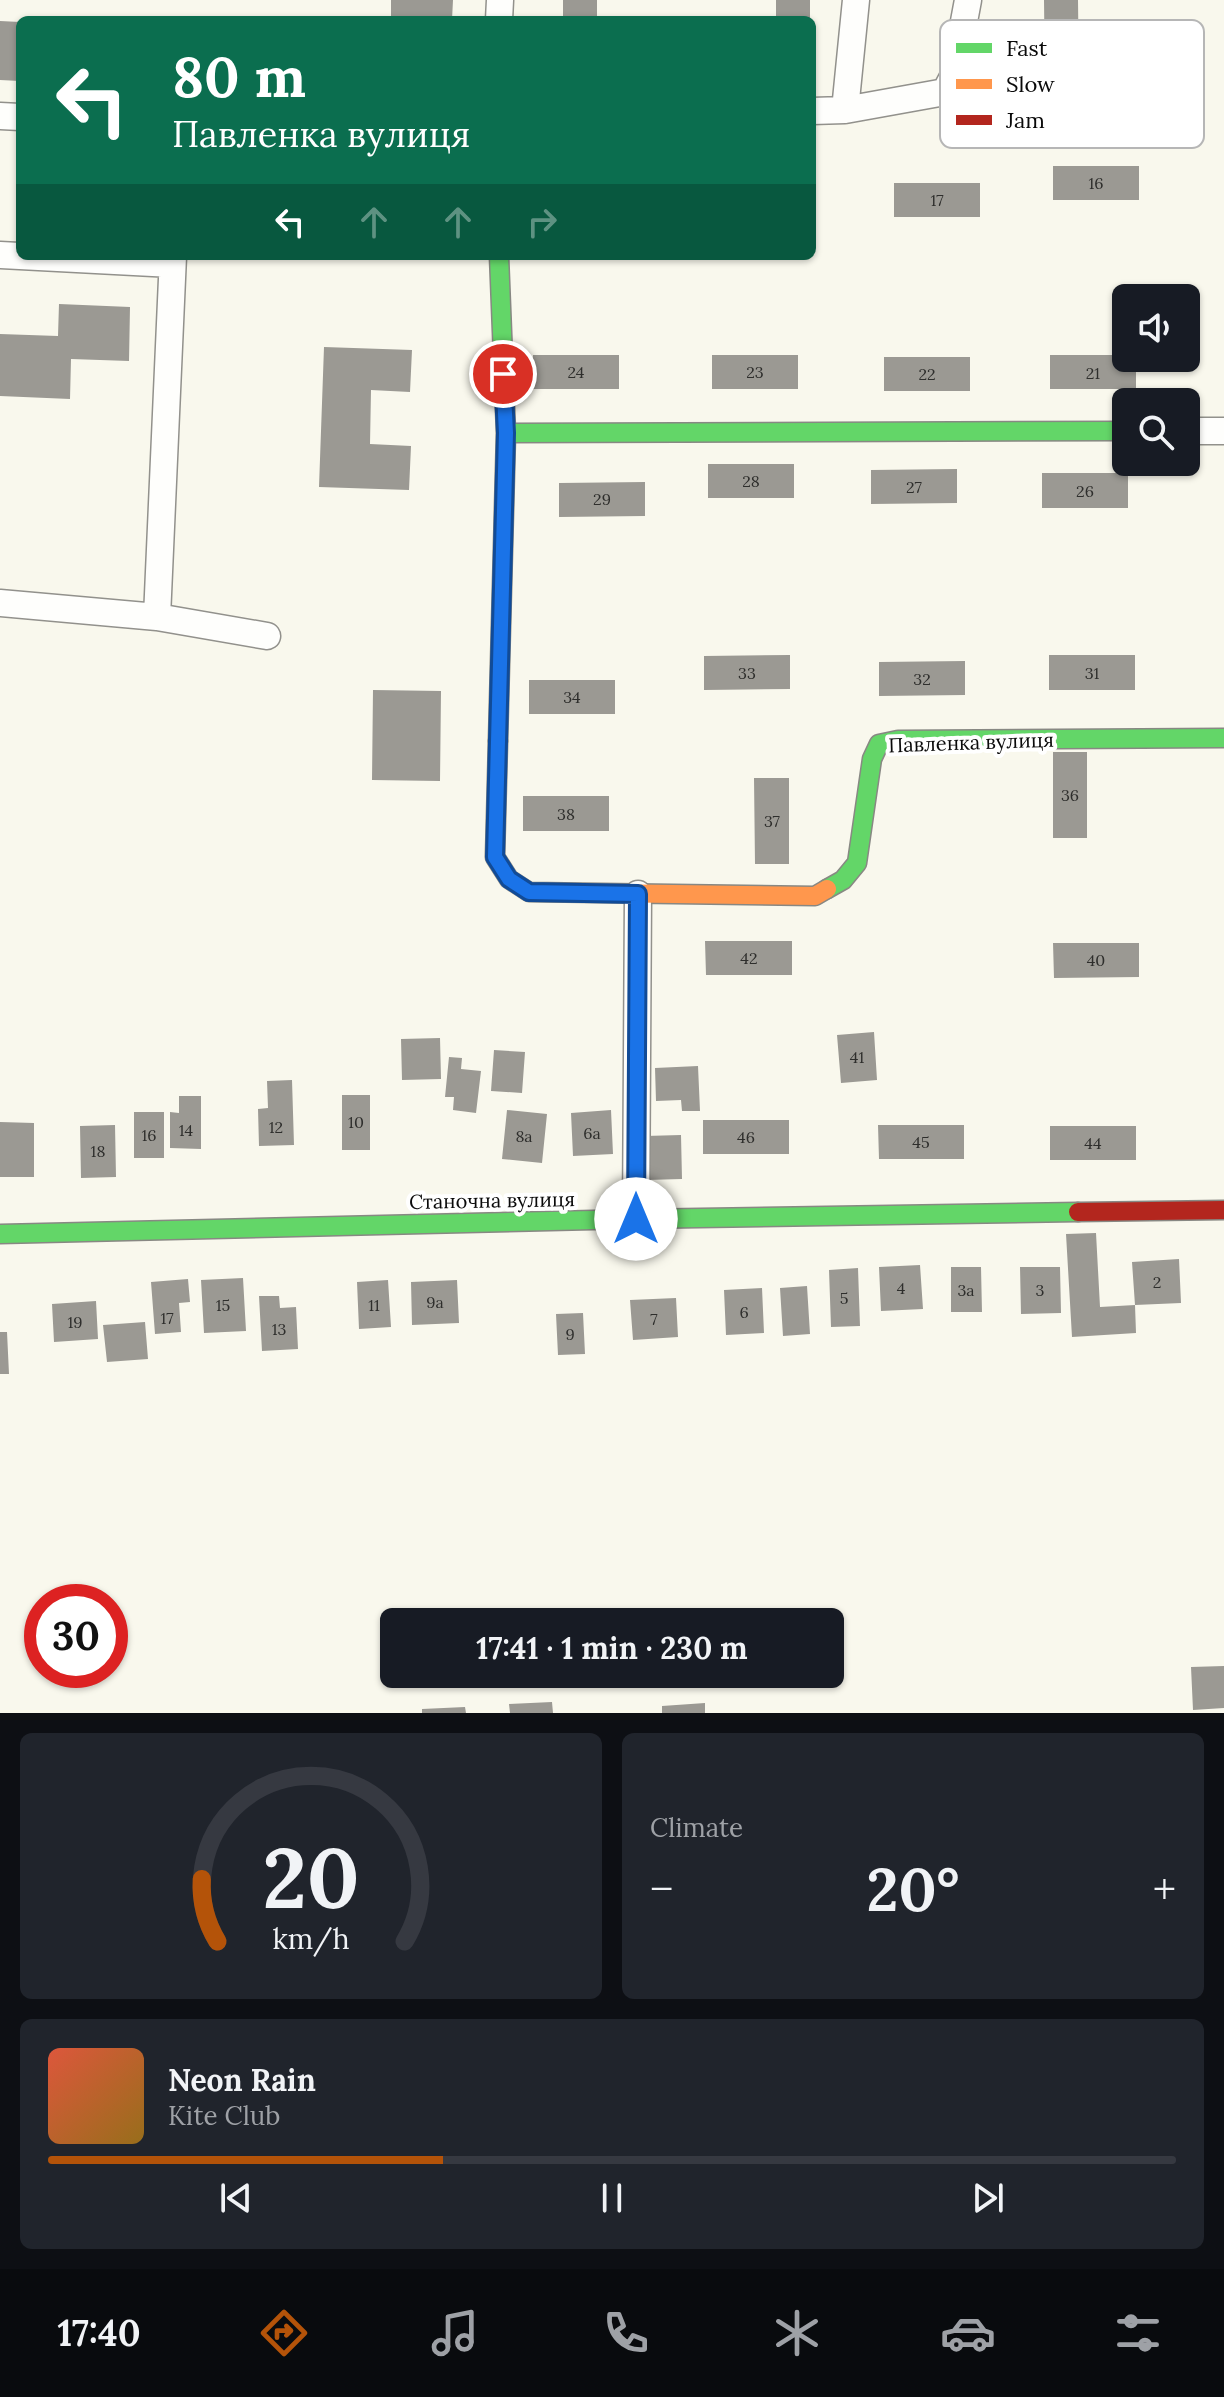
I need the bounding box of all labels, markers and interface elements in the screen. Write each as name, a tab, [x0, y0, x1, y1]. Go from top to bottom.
legend	[940, 20, 1204, 148]
text: Fast	[1006, 34, 1048, 62]
text: 80 m	[172, 41, 306, 112]
icon: left	[40, 48, 144, 152]
text: Slow	[1006, 70, 1055, 98]
text: Jam	[1005, 106, 1045, 134]
text: Павленка вулиця	[172, 111, 470, 157]
house number: 16	[1088, 173, 1104, 193]
house number: 17	[930, 190, 944, 210]
icon: left	[268, 200, 312, 244]
icon: ahead	[352, 200, 396, 244]
icon: ahead	[436, 200, 480, 244]
icon: right	[520, 200, 564, 244]
map controls	[1112, 284, 1200, 476]
button: sound	[1112, 284, 1200, 372]
pin	[469, 340, 537, 408]
icon: arrive	[481, 352, 525, 396]
house number: 24	[568, 362, 585, 382]
house number: 23	[746, 362, 764, 382]
house number: 21	[1086, 363, 1100, 383]
house number: 22	[918, 364, 936, 384]
button: search	[1112, 388, 1200, 476]
house number: 28	[742, 471, 760, 491]
house number: 27	[906, 477, 923, 497]
house number: 26	[1076, 481, 1094, 501]
house number: 29	[593, 489, 611, 509]
house number: 33	[738, 663, 756, 683]
house number: 31	[1085, 663, 1100, 683]
house number: 32	[913, 669, 931, 689]
house number: 34	[563, 687, 581, 707]
street label: Павленка вулиця	[888, 727, 1054, 757]
house number: 36	[1061, 785, 1079, 805]
house number: 38	[557, 804, 575, 824]
house number: 37	[764, 811, 781, 831]
house number: 42	[740, 948, 758, 968]
house number: 40	[1087, 950, 1105, 970]
house number: 41	[850, 1047, 864, 1067]
house number: 10	[348, 1112, 364, 1132]
house number: 12	[269, 1117, 283, 1137]
house number: 14	[179, 1120, 194, 1140]
house number: 6а	[583, 1123, 601, 1143]
house number: 16	[141, 1125, 157, 1145]
house number: 8а	[515, 1126, 533, 1146]
house number: 46	[737, 1127, 755, 1147]
house number: 45	[912, 1132, 930, 1152]
house number: 44	[1084, 1133, 1102, 1153]
house number: 18	[91, 1141, 105, 1161]
position arrow	[594, 1177, 678, 1261]
street label: Станочна вулиця	[409, 1186, 575, 1214]
house number: 2	[1153, 1272, 1161, 1292]
house number: 4	[897, 1278, 906, 1298]
house number: 3а	[957, 1280, 975, 1300]
house number: 3	[1036, 1280, 1045, 1300]
house number: 5	[840, 1288, 848, 1308]
house number: 9а	[426, 1292, 444, 1312]
house number: 15	[216, 1295, 230, 1315]
house number: 11	[368, 1295, 380, 1315]
house number: 6	[739, 1302, 749, 1322]
house number: 17	[160, 1308, 174, 1328]
house number: 7	[650, 1309, 658, 1329]
house number: 19	[67, 1312, 83, 1332]
house number: 13	[272, 1319, 286, 1339]
house number: 9	[565, 1324, 575, 1344]
speed limit sign: 30	[24, 1584, 128, 1688]
text: 17:41 · 1 min · 230 m	[476, 1629, 748, 1667]
text: Climate	[650, 1811, 743, 1844]
text: 20	[262, 1824, 360, 1931]
text: 20°	[866, 1851, 960, 1927]
text: −	[650, 1861, 673, 1917]
text: +	[1153, 1861, 1176, 1917]
text: km/h	[272, 1920, 350, 1957]
text: Neon Rain	[168, 2061, 316, 2099]
text: Kite Club	[168, 2099, 280, 2132]
icon: previous	[214, 2176, 258, 2220]
icon: pause	[590, 2176, 634, 2220]
icon: next	[966, 2176, 1010, 2220]
icon: directions	[256, 2305, 312, 2361]
icon: music	[427, 2305, 483, 2361]
icon: phone	[598, 2305, 654, 2361]
icon: climate	[769, 2305, 825, 2361]
icon: car	[940, 2305, 996, 2361]
icon: filters	[1110, 2305, 1166, 2361]
text: 17:40	[57, 2310, 141, 2356]

